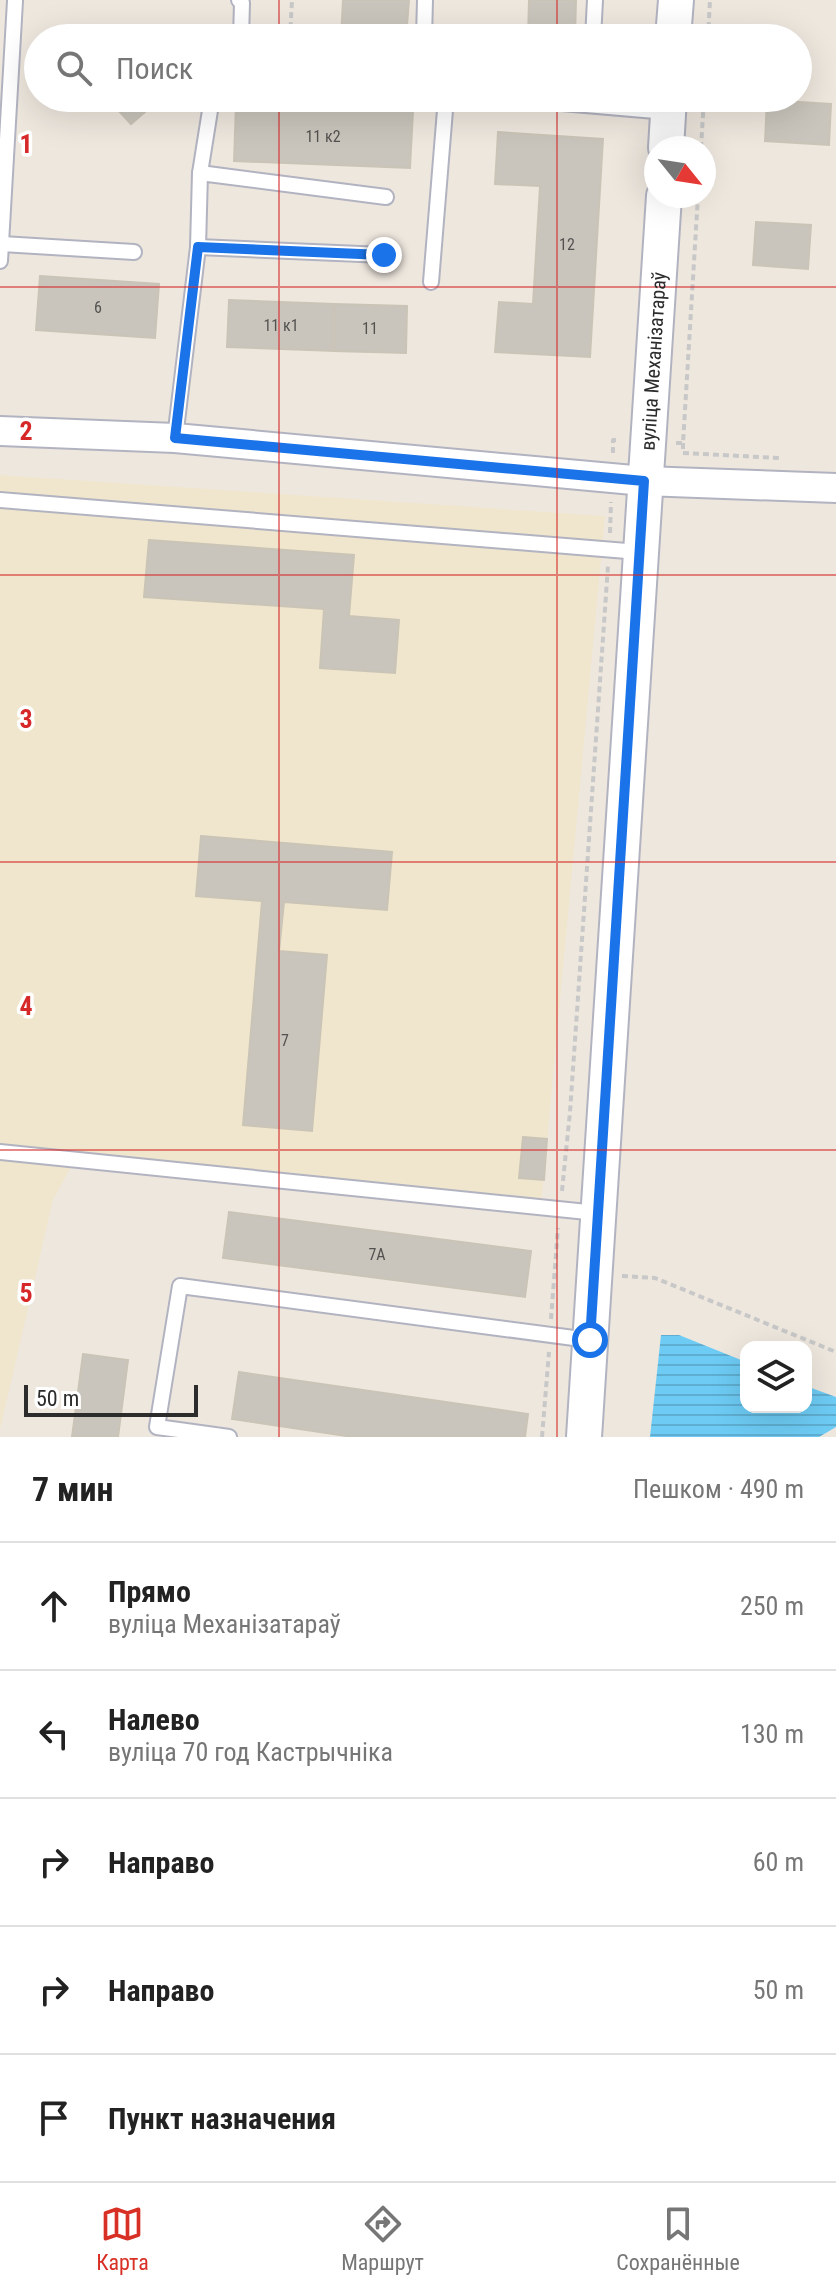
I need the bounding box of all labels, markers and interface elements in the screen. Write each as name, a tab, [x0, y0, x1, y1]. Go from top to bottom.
search box	[24, 24, 812, 112]
icon: search	[52, 46, 96, 90]
text: Поиск	[116, 51, 193, 86]
house number: 11 к2	[305, 127, 341, 146]
text: 1	[19, 129, 33, 159]
north arrow	[644, 136, 716, 208]
house number: 12	[559, 235, 575, 254]
route end	[366, 237, 402, 273]
street label: вуліца Механізатараў	[636, 271, 671, 451]
house number: 6	[94, 298, 102, 317]
house number: 11 к1	[263, 316, 299, 335]
house number: 11	[362, 319, 378, 338]
text: 2	[19, 416, 33, 446]
text: 3	[19, 704, 33, 734]
text: 4	[19, 991, 33, 1021]
house number: 7	[281, 1031, 289, 1050]
house number: 7А	[368, 1245, 386, 1264]
text: 5	[19, 1278, 33, 1308]
route start	[572, 1322, 608, 1358]
map controls	[740, 1341, 812, 1413]
button: layers	[740, 1341, 812, 1413]
scale bar	[24, 1381, 198, 1417]
text: 50 m	[36, 1386, 79, 1411]
text: 7 мин	[32, 1469, 114, 1509]
text: Пешком · 490 m	[633, 1474, 804, 1504]
text: Прямо	[108, 1574, 191, 1609]
icon: ahead	[32, 1584, 76, 1628]
text: 250 m	[740, 1591, 804, 1621]
text: вуліца Механізатараў	[108, 1609, 341, 1639]
text: Налево	[108, 1702, 200, 1737]
icon: left	[32, 1712, 76, 1756]
text: 130 m	[740, 1719, 804, 1749]
text: вуліца 70 год Кастрычніка	[108, 1737, 393, 1767]
icon: right	[32, 1840, 76, 1884]
text: Направо	[108, 1845, 214, 1880]
text: 60 m	[753, 1847, 804, 1877]
icon: right	[32, 1968, 76, 2012]
text: Направо	[108, 1973, 214, 2008]
text: 50 m	[753, 1975, 804, 2005]
icon: arrive	[32, 2096, 76, 2140]
text: Пункт назначения	[108, 2101, 336, 2136]
tab: Карта	[96, 2202, 149, 2275]
tab: Маршрут	[341, 2202, 424, 2275]
tab: Сохранённые	[616, 2202, 740, 2275]

